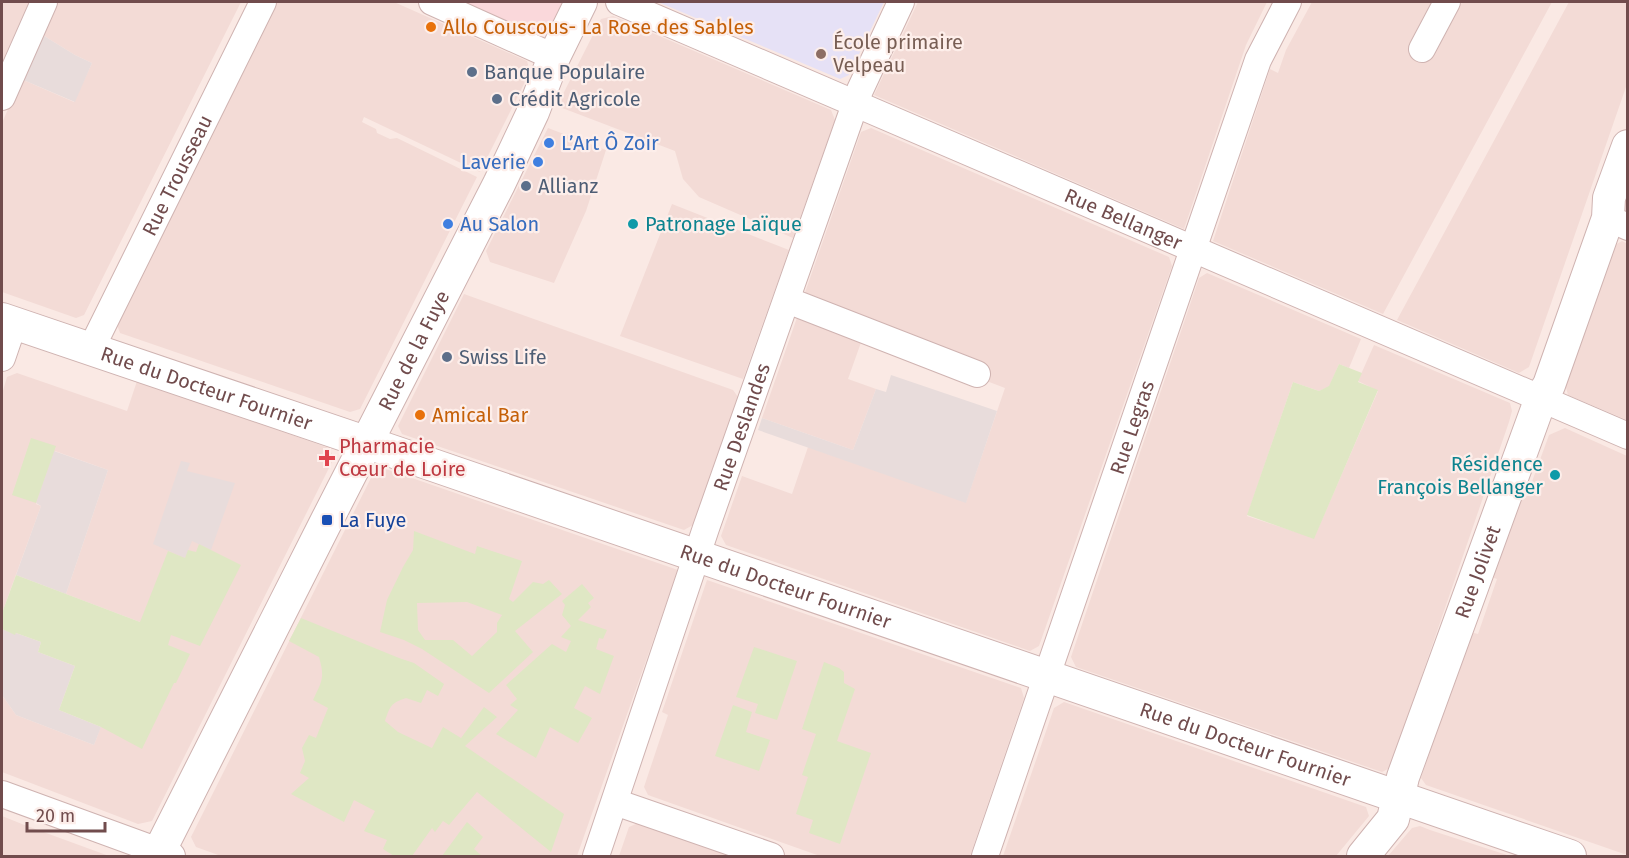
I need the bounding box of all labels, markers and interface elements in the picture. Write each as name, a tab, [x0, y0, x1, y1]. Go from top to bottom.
place label: Allo Couscous- La Rose des Sables	[443, 15, 754, 39]
marker: Allo Couscous- La Rose des Sables	[424, 20, 438, 34]
place label: École primaire Velpeau	[833, 30, 963, 77]
marker: École primaire Velpeau	[814, 47, 828, 61]
place label: Banque Populaire	[484, 60, 645, 84]
marker: Banque Populaire	[465, 65, 479, 79]
place label: Crédit Agricole	[509, 87, 641, 111]
marker: Crédit Agricole	[490, 92, 504, 106]
street label: Rue Trousseau	[137, 111, 217, 240]
place label: L’Art Ô Zoir	[561, 131, 659, 155]
marker: L’Art Ô Zoir	[542, 136, 556, 150]
place label: Laverie	[461, 150, 526, 174]
marker: Laverie	[531, 155, 545, 169]
place label: Allianz	[538, 174, 598, 198]
marker: Allianz	[519, 179, 533, 193]
street label: Rue Bellanger	[1061, 183, 1186, 255]
place label: Au Salon	[460, 212, 539, 236]
place label: Patronage Laïque	[645, 212, 802, 236]
marker: Au Salon	[441, 217, 455, 231]
marker: Patronage Laïque	[626, 217, 640, 231]
street label: Rue de la Fuye	[373, 286, 454, 414]
street label: Rue du Docteur Fournier	[98, 341, 316, 435]
place label: Swiss Life	[459, 345, 547, 369]
marker: Swiss Life	[440, 350, 454, 364]
street label: Rue Deslandes	[708, 360, 775, 494]
street label: Rue Legras	[1105, 377, 1159, 478]
place label: Amical Bar	[432, 403, 528, 427]
marker: Amical Bar	[413, 408, 427, 422]
place label: Pharmacie Cœur de Loire	[339, 434, 466, 481]
marker: Pharmacie Cœur de Loire	[320, 451, 334, 465]
place label: Résidence François Bellanger	[1377, 452, 1543, 500]
marker: Résidence François Bellanger	[1548, 468, 1562, 482]
place label: La Fuye	[339, 508, 406, 532]
marker: La Fuye	[320, 513, 334, 527]
street label: Rue Jolivet	[1450, 521, 1506, 622]
street label: Rue du Docteur Fournier	[677, 539, 895, 634]
street label: Rue du Docteur Fournier	[1136, 697, 1354, 792]
scale bar	[27, 795, 105, 833]
text: 20 m	[36, 805, 75, 827]

